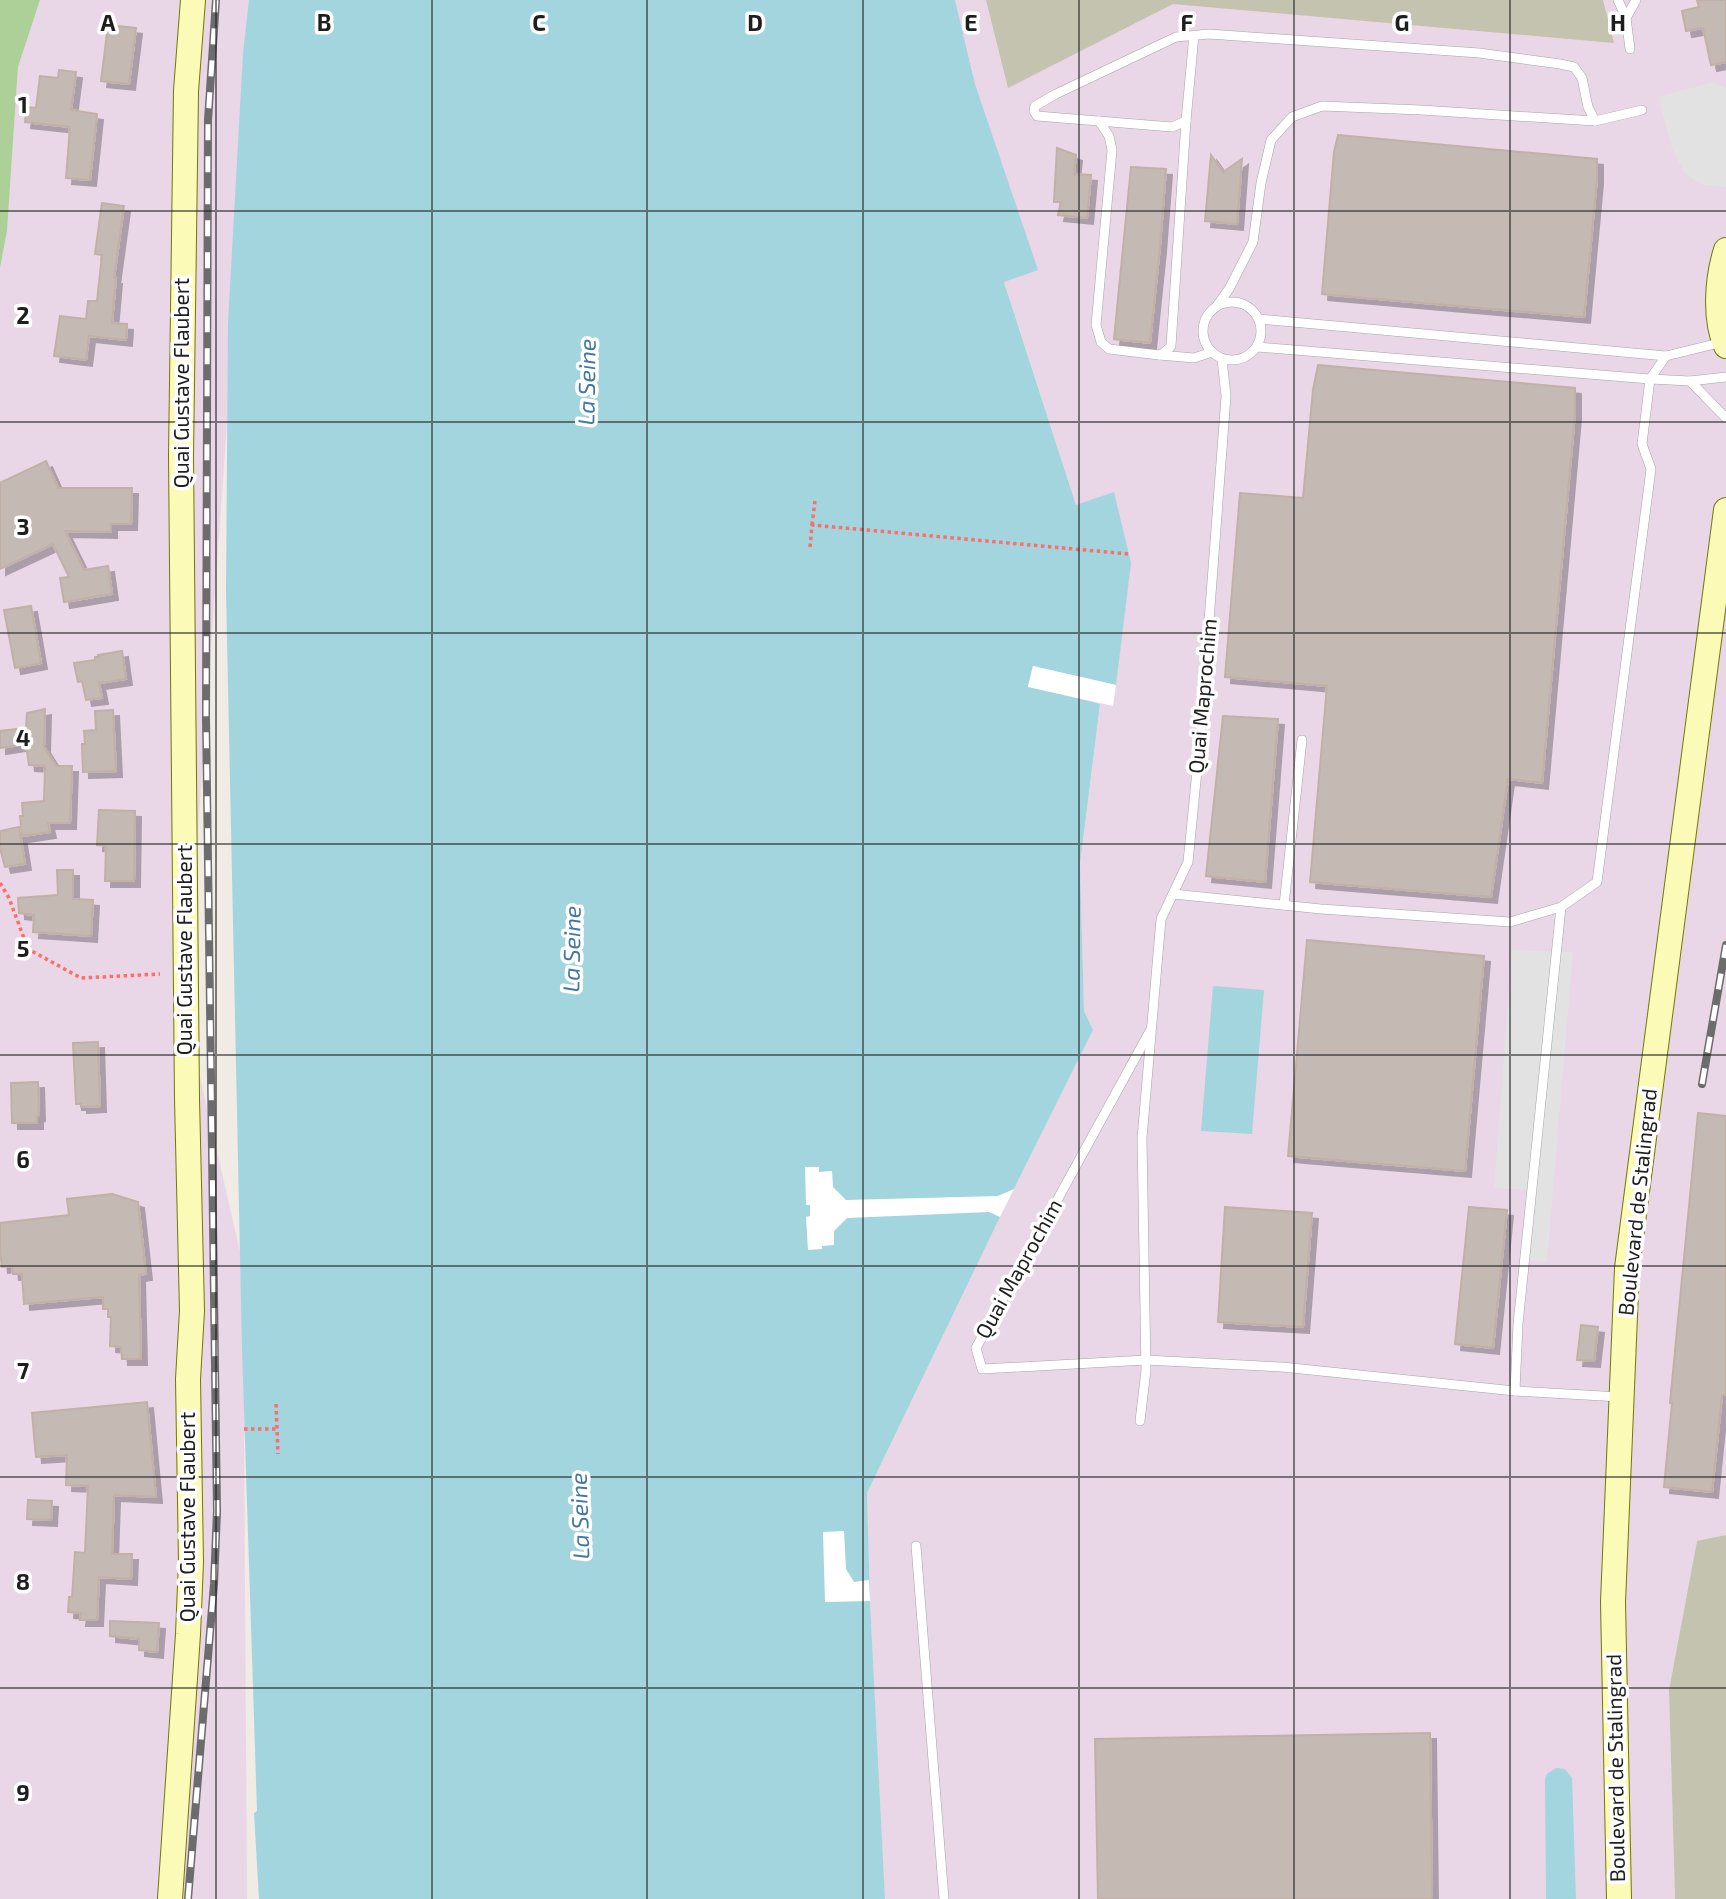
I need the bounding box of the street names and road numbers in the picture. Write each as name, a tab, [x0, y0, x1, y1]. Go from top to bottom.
street label: Quai Gustave Flaubert	[168, 278, 194, 488]
street label: Quai Maprochim	[1182, 617, 1222, 775]
street label: Quai Gustave Flaubert	[171, 845, 197, 1055]
street label: Boulevard de Stalingrad	[1612, 1087, 1661, 1317]
street label: Quai Maprochim	[969, 1194, 1067, 1343]
street label: Quai Gustave Flaubert	[174, 1412, 200, 1622]
street label: Boulevard de Stalingrad	[1600, 1654, 1629, 1882]

